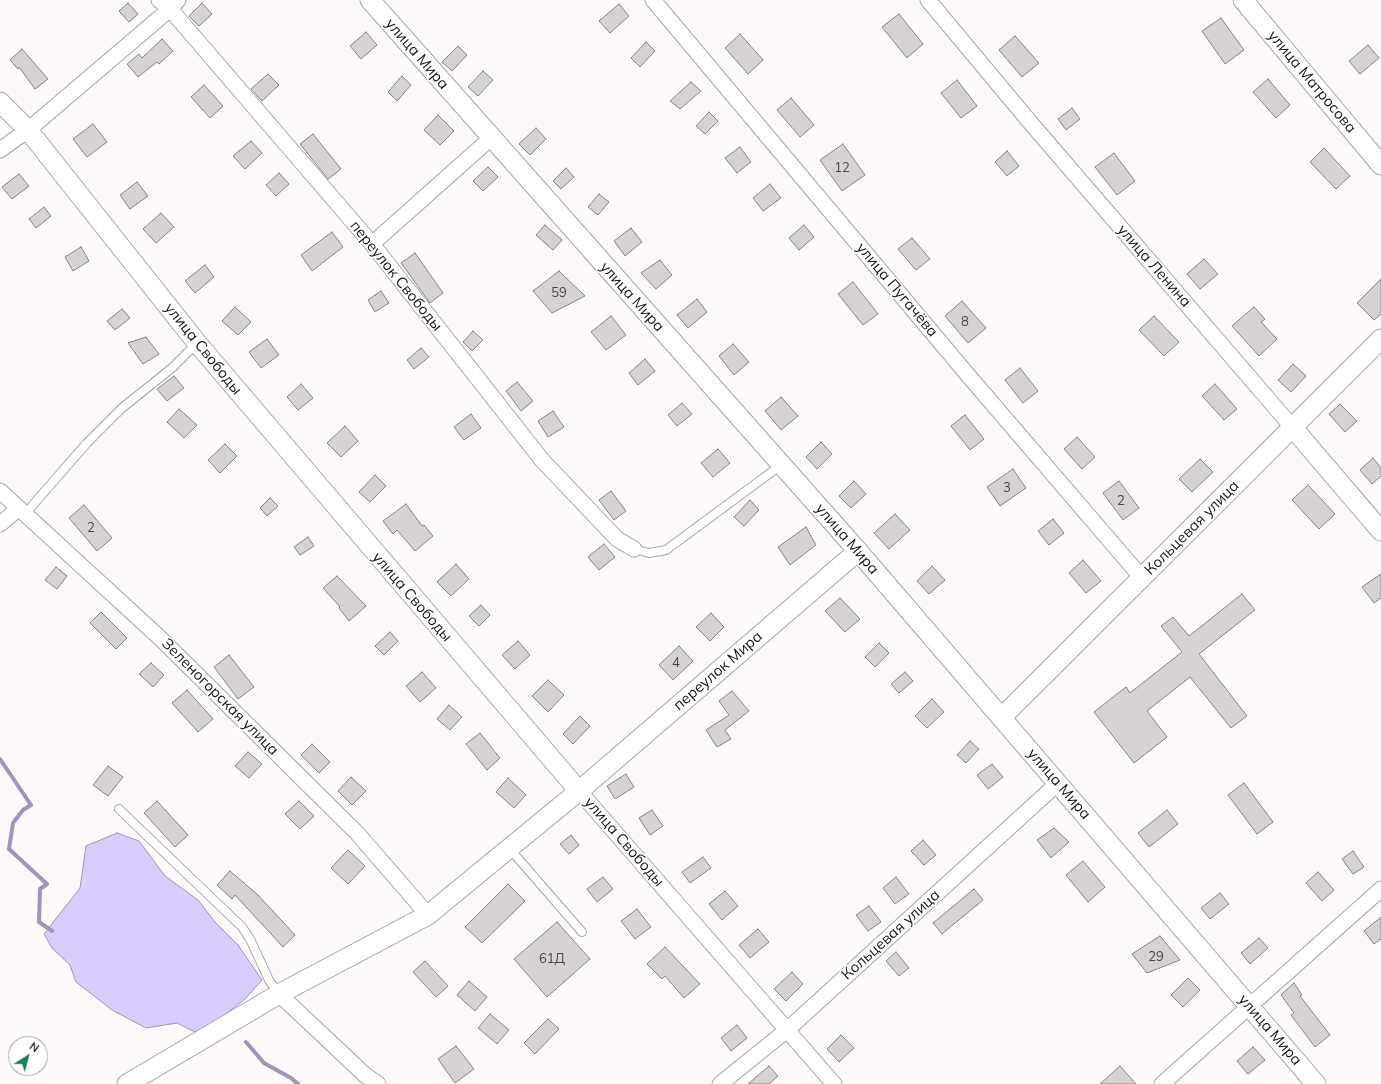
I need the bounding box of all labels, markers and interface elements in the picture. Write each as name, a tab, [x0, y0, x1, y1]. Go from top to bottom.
street label: улица Мира	[381, 15, 453, 93]
street label: улица Матросова	[1264, 27, 1360, 137]
house number: 12	[834, 160, 850, 176]
street label: переулок Свободы	[346, 217, 446, 335]
street label: улица Ленина	[1113, 221, 1195, 311]
street label: улица Пугачёва	[852, 239, 942, 341]
street label: улица Мира	[596, 258, 668, 336]
house number: 59	[551, 285, 567, 301]
street label: улица Свободы	[161, 300, 245, 398]
house number: 8	[961, 314, 969, 330]
street label: Кольцевая улица	[1141, 477, 1243, 579]
house number: 3	[1003, 480, 1011, 496]
house number: 2	[1117, 493, 1125, 509]
street label: улица Мира	[811, 500, 883, 578]
house number: 2	[87, 520, 95, 536]
street label: улица Свободы	[368, 549, 456, 645]
street label: переулок Мира	[670, 628, 766, 714]
street label: Зеленогорская улица	[158, 635, 282, 759]
house number: 4	[672, 655, 680, 671]
street label: улица Мира	[1023, 745, 1095, 823]
street label: улица Свободы	[580, 794, 668, 890]
street label: Кольцевая улица	[838, 886, 944, 984]
house number: 29	[1148, 949, 1164, 965]
house number: 61Д	[539, 951, 565, 967]
street label: улица Мира	[1234, 991, 1306, 1069]
north arrow	[8, 1036, 48, 1076]
text: N	[27, 1039, 42, 1055]

